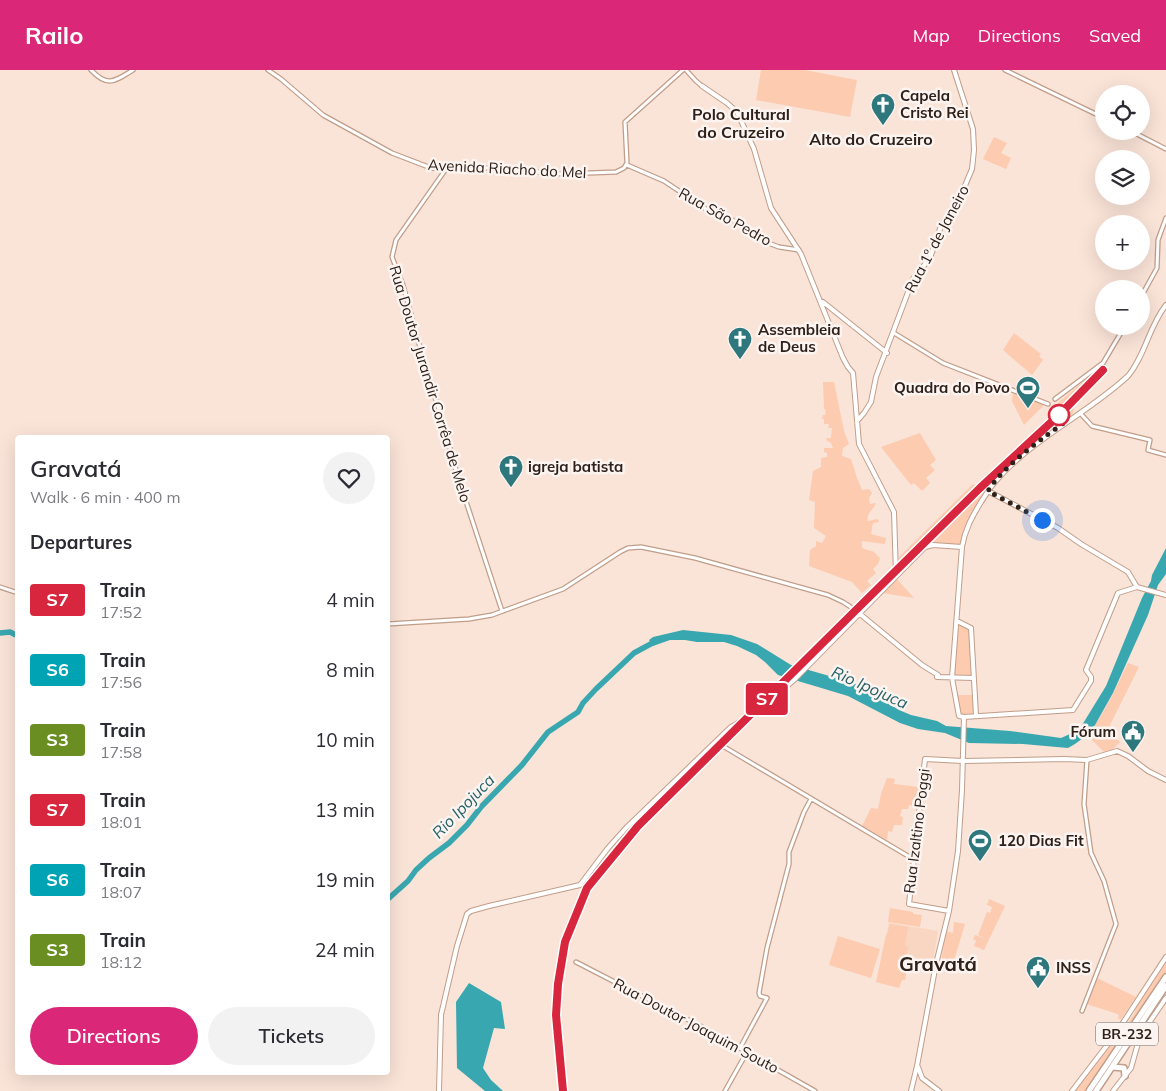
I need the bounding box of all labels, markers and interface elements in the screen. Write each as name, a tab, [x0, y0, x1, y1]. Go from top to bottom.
text: Railo	[25, 20, 83, 50]
text: Map	[913, 24, 950, 47]
text: Directions	[978, 24, 1061, 47]
text: Saved	[1089, 24, 1141, 47]
map controls	[1095, 85, 1150, 335]
button: locate	[1095, 85, 1150, 140]
place label: Capela Cristo Rei	[900, 86, 969, 122]
church icon: Capela Cristo Rei	[870, 92, 896, 126]
district label: Polo Cultural do Cruzeiro	[692, 104, 790, 142]
district label: Alto do Cruzeiro	[809, 129, 933, 149]
button: layers	[1095, 150, 1150, 205]
street label: Avenida Riacho do Mel	[427, 155, 587, 182]
street label: Rua 1º de Janeiro	[900, 182, 973, 296]
street label: Rua São Pedro	[675, 183, 775, 250]
button: +	[1095, 215, 1150, 270]
street label: Rua Doutor Jurandir Corrêa de Melo	[385, 263, 476, 505]
button: −	[1095, 280, 1150, 335]
place label: Assembleia de Deus	[758, 320, 841, 356]
church icon: Assembleia de Deus	[727, 326, 753, 360]
sports icon: Quadra do Povo	[1015, 375, 1041, 409]
place label: Quadra do Povo	[894, 378, 1010, 397]
unlabelled marker	[1048, 404, 1070, 426]
button: heart	[323, 452, 375, 504]
text: Gravatá	[30, 453, 122, 483]
church icon: igreja batista	[498, 454, 524, 488]
place label: igreja batista	[528, 457, 623, 476]
text: Walk · 6 min · 400 m	[30, 487, 181, 507]
your location	[1030, 508, 1055, 533]
text: Departures	[30, 530, 132, 554]
text: Train	[100, 578, 146, 602]
text: S7	[46, 588, 69, 611]
text: 4 min	[326, 588, 375, 612]
text: 17:52	[100, 602, 142, 622]
text: Train	[100, 648, 146, 672]
text: S6	[46, 658, 69, 681]
text: 8 min	[326, 658, 375, 682]
water label: Rio Ipojuca	[829, 661, 912, 713]
text: 17:56	[100, 672, 142, 692]
line badge: S7	[744, 683, 790, 715]
text: S7	[756, 687, 778, 710]
text: Train	[100, 718, 146, 742]
public building icon: Fórum	[1120, 719, 1146, 753]
place label: Fórum	[1070, 722, 1116, 741]
text: S3	[46, 728, 69, 751]
text: 10 min	[315, 728, 375, 752]
text: 17:58	[100, 742, 142, 762]
street label: Rua Izaltino Poggi	[899, 767, 934, 895]
water label: Rio Ipojuca	[427, 769, 499, 842]
text: Train	[100, 788, 146, 812]
text: S7	[46, 798, 69, 821]
text: 13 min	[315, 798, 375, 822]
text: 18:01	[100, 812, 142, 832]
sports icon: 120 Dias Fit	[967, 828, 993, 862]
place label: 120 Dias Fit	[998, 831, 1084, 850]
text: Train	[100, 858, 146, 882]
text: S6	[46, 868, 69, 891]
text: 19 min	[315, 868, 375, 892]
text: 18:07	[100, 882, 142, 902]
text: Train	[100, 928, 146, 952]
text: S3	[46, 938, 69, 961]
text: 24 min	[315, 938, 375, 962]
district label: Gravatá	[899, 951, 977, 976]
text: 18:12	[100, 952, 142, 972]
public building icon: INSS	[1025, 955, 1051, 989]
place label: INSS	[1056, 958, 1091, 977]
street label: Rua Doutor Joaquim Souto	[610, 974, 782, 1077]
button: Directions	[30, 1007, 198, 1065]
button: Tickets	[208, 1007, 375, 1065]
road number: BR-232	[1096, 1022, 1158, 1046]

